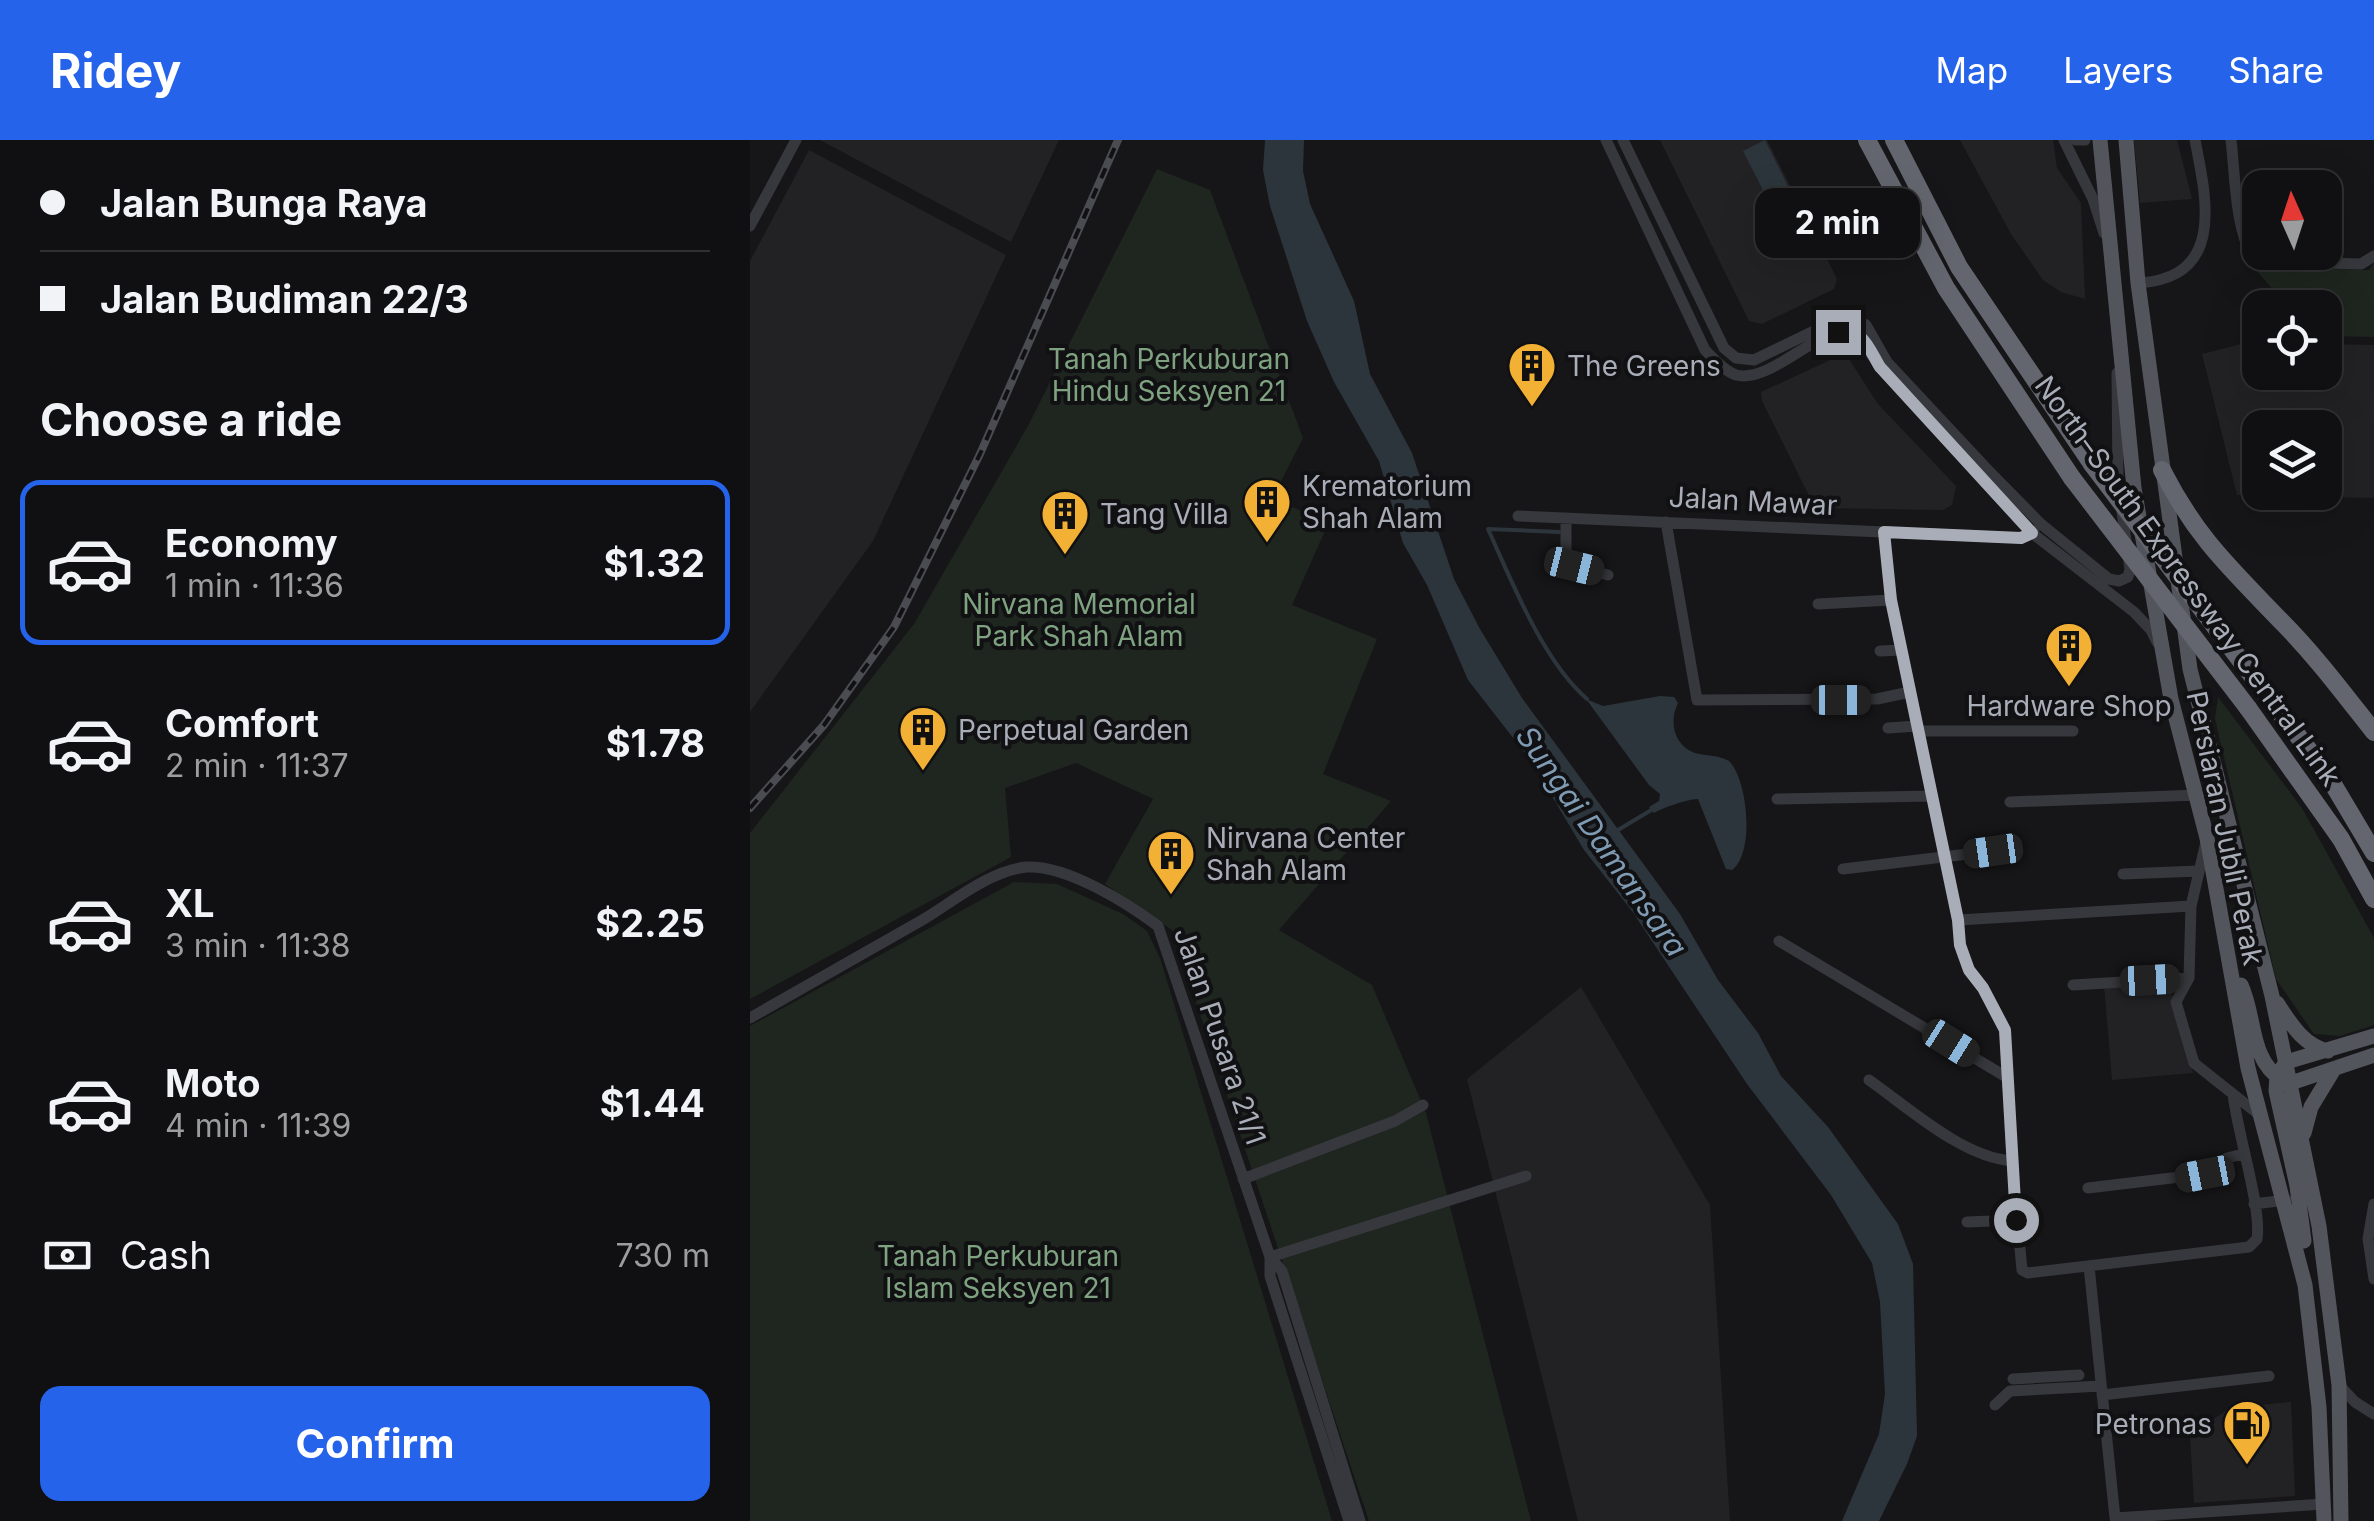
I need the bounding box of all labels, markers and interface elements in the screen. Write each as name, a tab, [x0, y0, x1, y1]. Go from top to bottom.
text: Ridey	[50, 41, 181, 100]
text: Map	[1936, 49, 2008, 91]
text: Layers	[2063, 49, 2173, 91]
text: Share	[2228, 49, 2324, 91]
north arrow	[2242, 170, 2342, 270]
map controls	[2242, 170, 2342, 510]
text: Jalan Bunga Raya	[100, 180, 428, 226]
callout: 2 min	[1756, 187, 1920, 257]
text: 2 min	[1795, 203, 1880, 242]
text: Jalan Budiman 22/3	[100, 276, 469, 322]
button: locate	[2242, 290, 2342, 390]
route end	[1816, 310, 1861, 355]
building icon: The Greens	[1506, 340, 1558, 408]
park label: Tanah Perkuburan Hindu Seksyen 21	[1048, 342, 1290, 408]
place label: The Greens	[1567, 349, 1721, 383]
street label: North–South Expressway Central Link	[2028, 369, 2348, 793]
text: Choose a ride	[40, 392, 342, 447]
button: layers	[2242, 410, 2342, 510]
place label: Krematorium Shah Alam	[1302, 469, 1472, 535]
building icon: Krematorium Shah Alam	[1241, 476, 1293, 544]
street label: Jalan Mawar	[1668, 480, 1838, 522]
building icon: Tang Villa	[1039, 488, 1091, 556]
place label: Tang Villa	[1100, 497, 1229, 531]
icon: car	[45, 518, 135, 608]
text: Economy	[165, 520, 338, 566]
text: $1.32	[603, 540, 705, 586]
car	[1541, 544, 1607, 588]
text: 1 min · 11:36	[165, 566, 344, 605]
park label: Nirvana Memorial Park Shah Alam	[962, 587, 1196, 653]
building icon: Hardware Shop	[2043, 620, 2095, 688]
car	[1811, 685, 1871, 715]
street label: Persiaran Jubli Perak	[2179, 688, 2271, 968]
place label: Hardware Shop	[1966, 689, 2172, 723]
icon: car	[45, 698, 135, 788]
text: Comfort	[165, 700, 319, 746]
building icon: Perpetual Garden	[897, 704, 949, 772]
place label: Perpetual Garden	[958, 713, 1189, 747]
water label: Sungai Damansara	[1509, 719, 1695, 963]
text: $1.78	[606, 720, 705, 766]
text: 2 min · 11:37	[165, 746, 349, 785]
place label: Nirvana Center Shah Alam	[1206, 821, 1405, 887]
building icon: Nirvana Center Shah Alam	[1145, 828, 1197, 896]
car	[1961, 832, 2025, 870]
icon: car	[45, 878, 135, 968]
text: XL	[165, 880, 215, 926]
text: $2.25	[595, 900, 705, 946]
street label: Jalan Pusara 21/1	[1167, 923, 1273, 1149]
text: 3 min · 11:38	[165, 926, 350, 965]
car	[2119, 963, 2181, 997]
car	[1918, 1014, 1984, 1072]
icon: car	[45, 1058, 135, 1148]
text: Moto	[165, 1060, 261, 1106]
text: $1.44	[600, 1080, 705, 1126]
text: 4 min · 11:39	[165, 1106, 351, 1145]
car	[2173, 1154, 2237, 1194]
route start	[1994, 1198, 2039, 1243]
icon: cash	[40, 1228, 95, 1283]
text: Cash	[120, 1232, 212, 1278]
text: 730 m	[615, 1236, 710, 1275]
park label: Tanah Perkuburan Islam Seksyen 21	[877, 1239, 1119, 1305]
button: Confirm	[40, 1386, 710, 1501]
fuel station icon: Petronas	[2221, 1398, 2273, 1466]
place label: Petronas	[2095, 1407, 2212, 1441]

